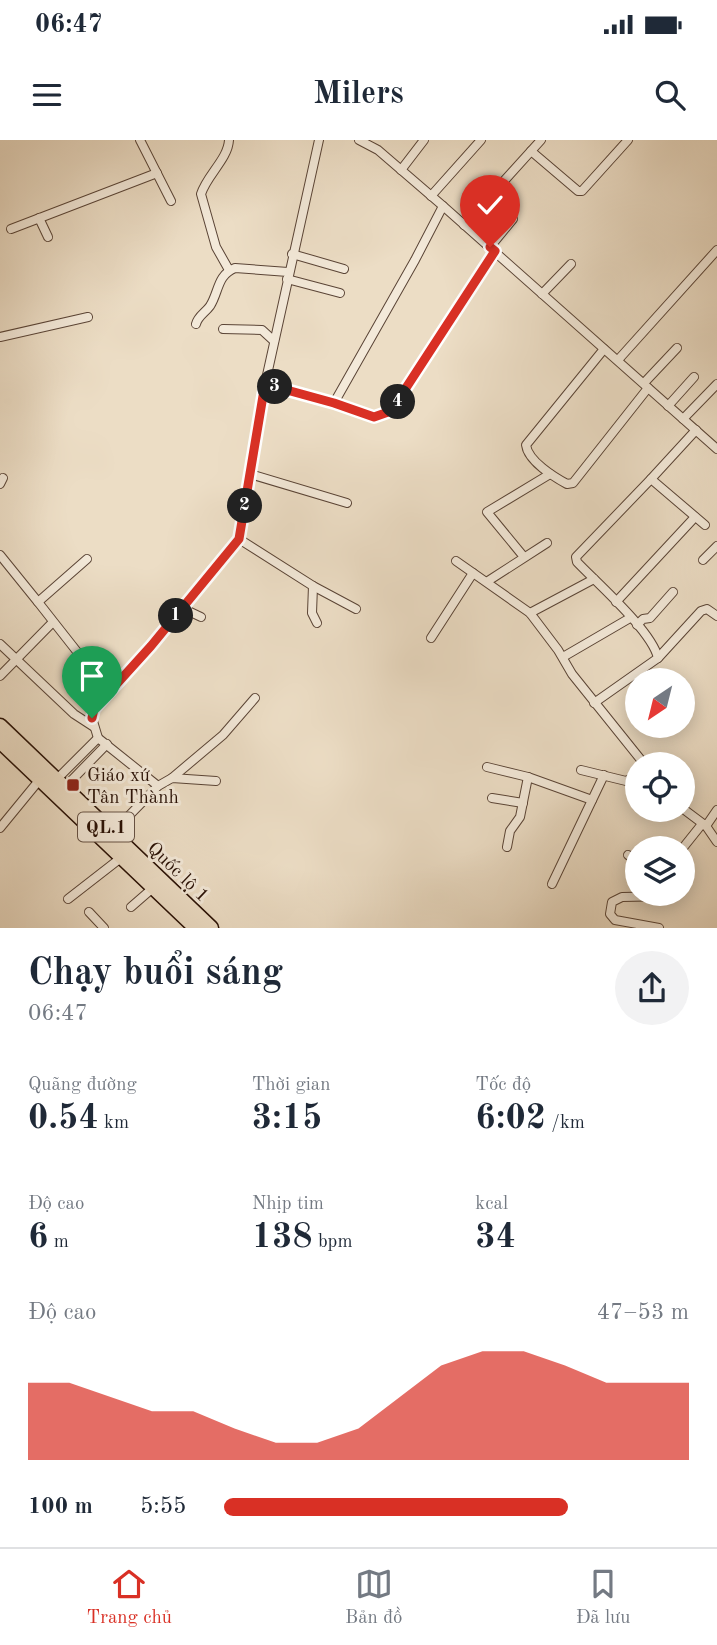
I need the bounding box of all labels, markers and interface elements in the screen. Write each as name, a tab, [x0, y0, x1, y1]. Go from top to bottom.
text: 06:47	[35, 12, 103, 38]
icon: menu	[28, 76, 66, 114]
icon: search	[651, 76, 689, 114]
text: Milers	[313, 79, 404, 111]
pin	[460, 175, 520, 247]
icon: check	[471, 186, 509, 224]
pin: 3	[258, 370, 292, 404]
text: 3	[269, 377, 280, 396]
pin: 4	[380, 384, 416, 420]
text: 4	[392, 392, 403, 411]
pin: 2	[228, 488, 262, 524]
text: 2	[239, 496, 250, 515]
pin: 1	[158, 598, 194, 634]
text: 1	[170, 606, 181, 625]
pin	[62, 646, 122, 718]
icon: arrive	[73, 657, 111, 695]
north arrow	[625, 668, 695, 738]
map controls	[625, 668, 695, 906]
button: locate	[625, 752, 695, 822]
place label: Giáo xứ Tân Thành	[87, 767, 179, 808]
marker: Giáo xứ Tân Thành	[65, 777, 81, 793]
road number: QL.1	[78, 812, 134, 842]
button: layers	[625, 836, 695, 906]
street label: Quốc lộ 1	[143, 838, 212, 907]
button: share	[615, 951, 689, 1025]
text: Chạy buổi sáng	[28, 955, 283, 993]
text: 06:47	[28, 1002, 88, 1025]
text: Quãng đường	[28, 1076, 137, 1095]
text: Thời gian	[252, 1076, 330, 1095]
text: Tốc độ	[475, 1076, 531, 1095]
text: 0.54	[28, 1101, 99, 1136]
text: 3:15	[252, 1101, 322, 1136]
text: 6:02	[475, 1101, 546, 1136]
text: km	[99, 1114, 129, 1133]
text: /km	[546, 1114, 585, 1133]
text: Độ cao	[28, 1195, 84, 1214]
text: Nhịp tim	[252, 1195, 324, 1214]
text: kcal	[475, 1195, 508, 1214]
text: 6	[28, 1220, 48, 1255]
text: 138	[252, 1220, 313, 1255]
text: 34	[475, 1220, 516, 1255]
text: m	[48, 1233, 69, 1252]
text: bpm	[313, 1233, 353, 1252]
text: Độ cao	[28, 1301, 96, 1324]
text: 47–53 m	[597, 1301, 689, 1324]
text: 100 m	[28, 1495, 93, 1518]
text: 5:55	[140, 1495, 186, 1518]
tab: Trang chủ	[87, 1565, 172, 1630]
tab: Bản đồ	[345, 1565, 403, 1630]
tab: Đã lưu	[576, 1565, 630, 1630]

